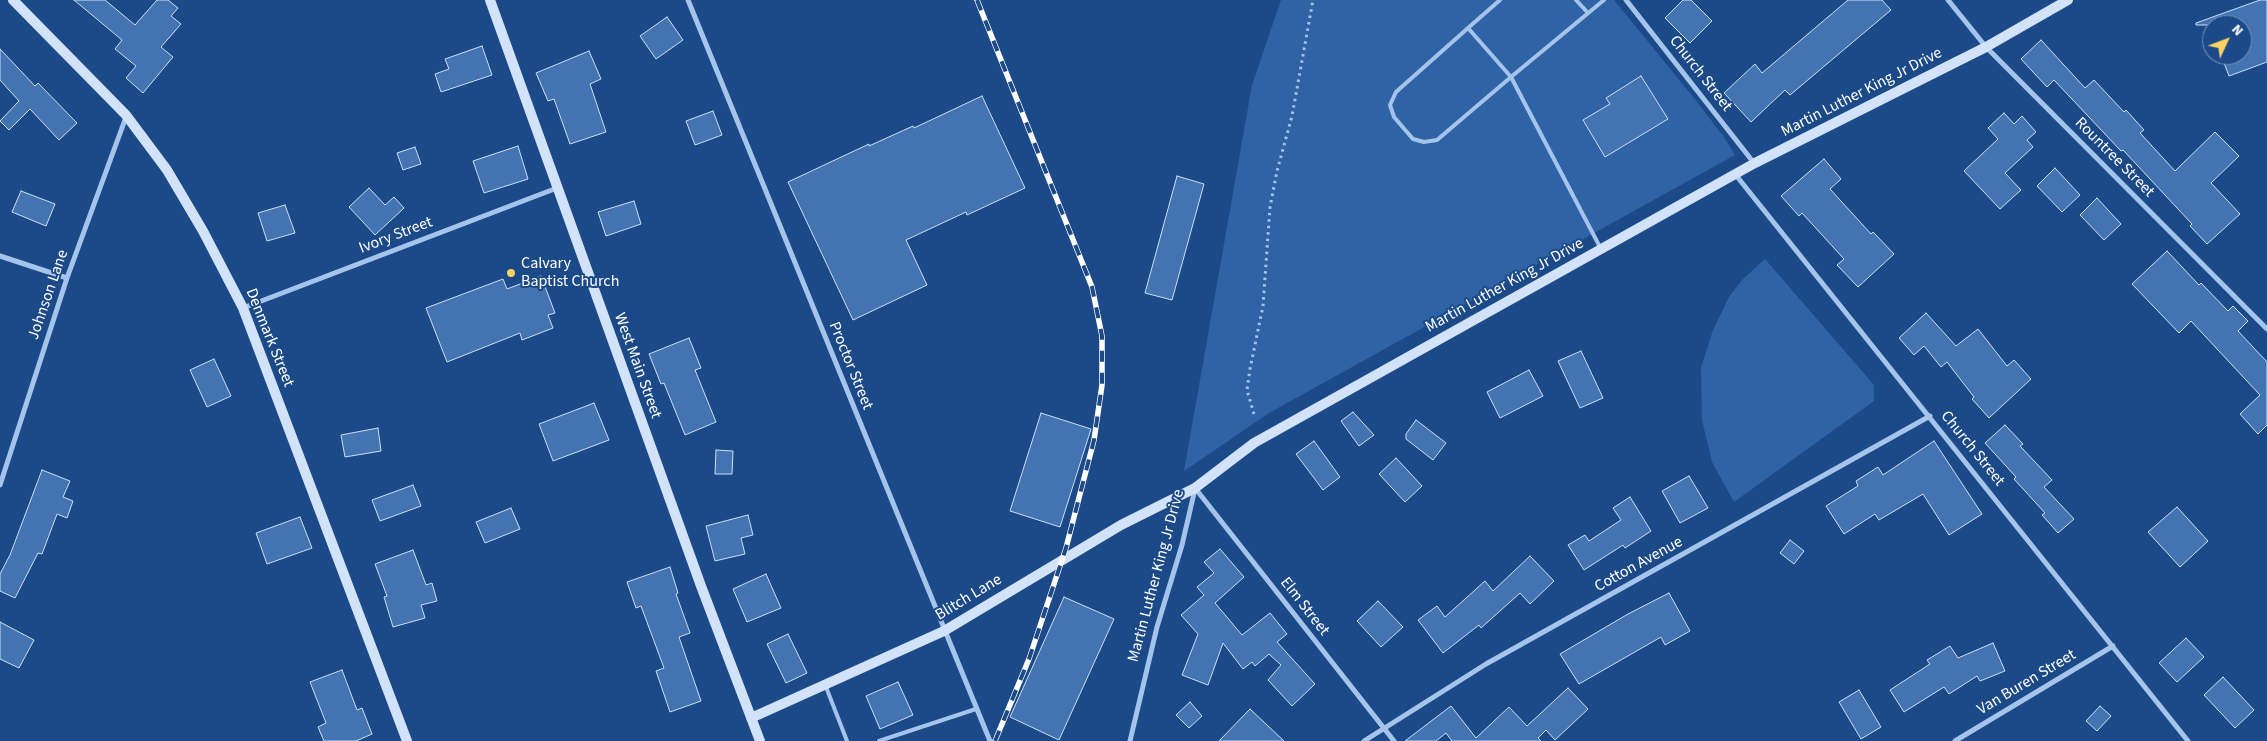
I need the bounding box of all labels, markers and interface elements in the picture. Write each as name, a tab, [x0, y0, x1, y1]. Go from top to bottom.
north arrow	[2202, 15, 2252, 65]
text: N	[2227, 20, 2248, 41]
street label: Church Street	[1664, 32, 1736, 116]
street label: Martin Luther King Jr Drive	[1778, 44, 1946, 142]
street label: Rountree Street	[2070, 114, 2158, 202]
street label: Ivory Street	[357, 213, 435, 259]
street label: Martin Luther King Jr Drive	[1423, 234, 1587, 338]
street label: Johnson Lane	[25, 248, 73, 342]
place label: Calvary Baptist Church	[521, 254, 619, 292]
marker: Calvary Baptist Church	[505, 267, 517, 279]
street label: Denmark Street	[241, 286, 297, 390]
street label: West Main Street	[609, 310, 665, 422]
street label: Proctor Street	[824, 319, 876, 413]
street label: Church Street	[1936, 408, 2008, 490]
street label: Martin Luther King Jr Drive	[1125, 488, 1189, 664]
street label: Cotton Avenue	[1592, 533, 1686, 597]
street label: Blitch Lane	[932, 571, 1006, 625]
street label: Elm Street	[1275, 574, 1333, 640]
street label: Van Buren Street	[1974, 646, 2080, 720]

